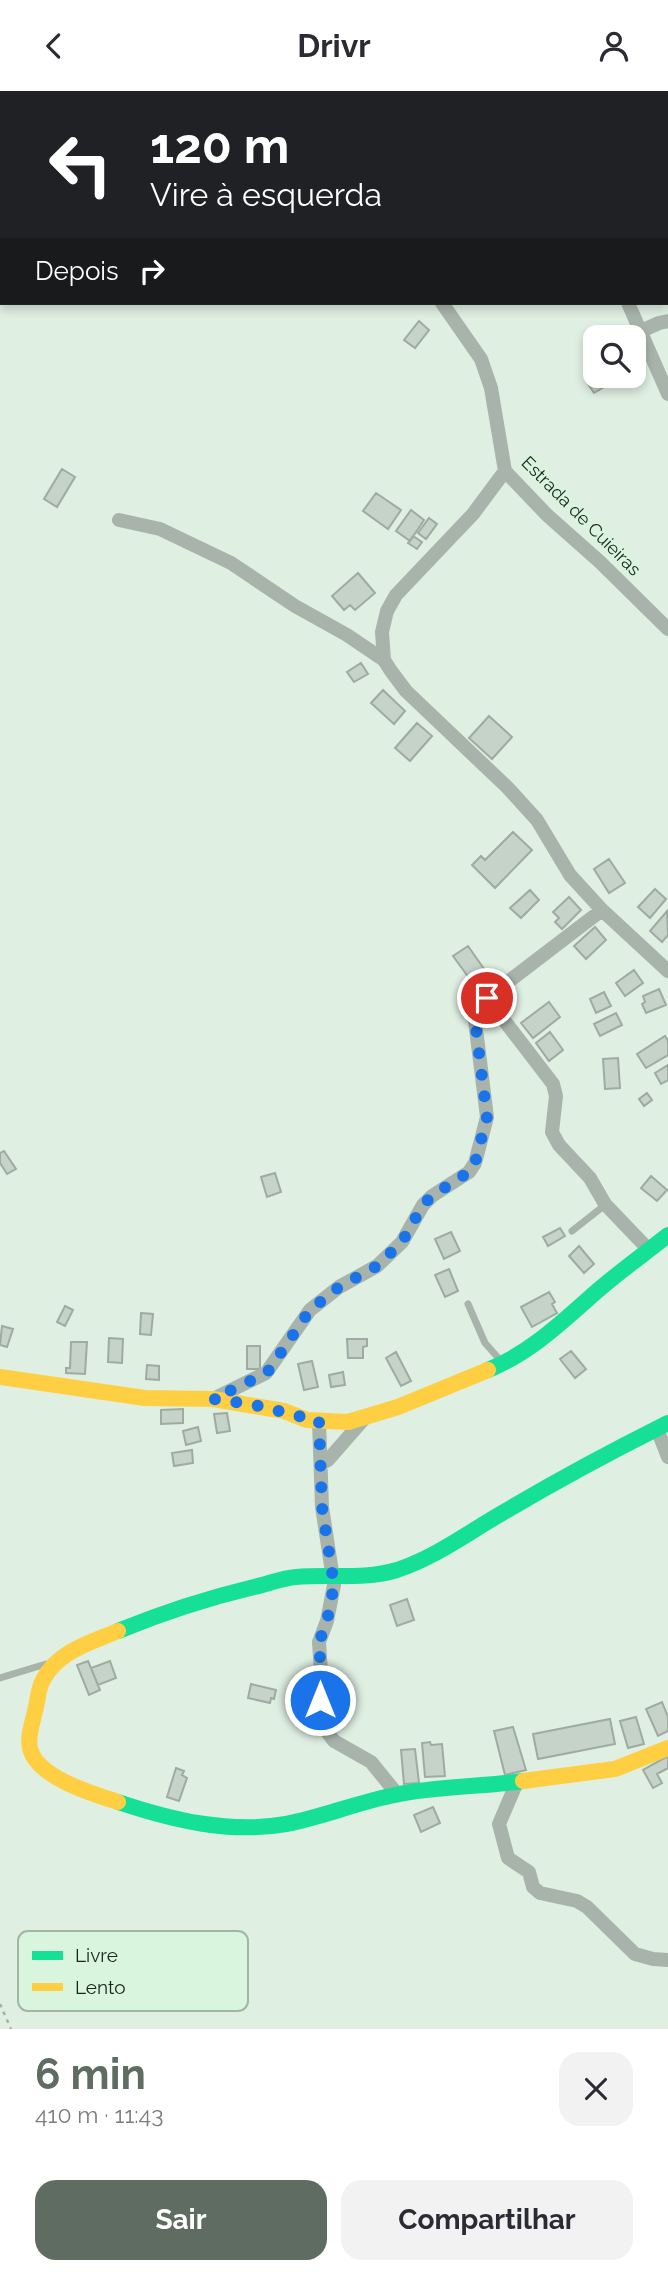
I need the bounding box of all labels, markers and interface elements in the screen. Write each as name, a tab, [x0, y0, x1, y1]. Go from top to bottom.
icon: back	[35, 27, 73, 65]
text: Drivr	[297, 27, 371, 64]
icon: person	[595, 27, 633, 65]
text: 120 m	[150, 117, 289, 174]
icon: left	[35, 119, 126, 210]
text: Vire à esquerda	[150, 176, 382, 213]
icon: right	[133, 252, 171, 290]
text: Depois	[35, 256, 119, 286]
map controls	[583, 325, 646, 388]
button: search	[583, 325, 646, 388]
street label: Estrada de Cuieiras	[517, 452, 646, 580]
pin	[457, 968, 517, 1028]
icon: arrive	[468, 979, 506, 1017]
position arrow	[283, 1663, 357, 1737]
legend	[18, 1931, 248, 2011]
text: Livre	[75, 1944, 118, 1966]
text: Lento	[75, 1976, 126, 1998]
text: 6 min	[35, 2050, 146, 2099]
button: close	[559, 2052, 633, 2126]
text: 410 m · 11:43	[35, 2101, 163, 2128]
button: Sair	[35, 2180, 327, 2260]
button: Compartilhar	[341, 2180, 633, 2260]

